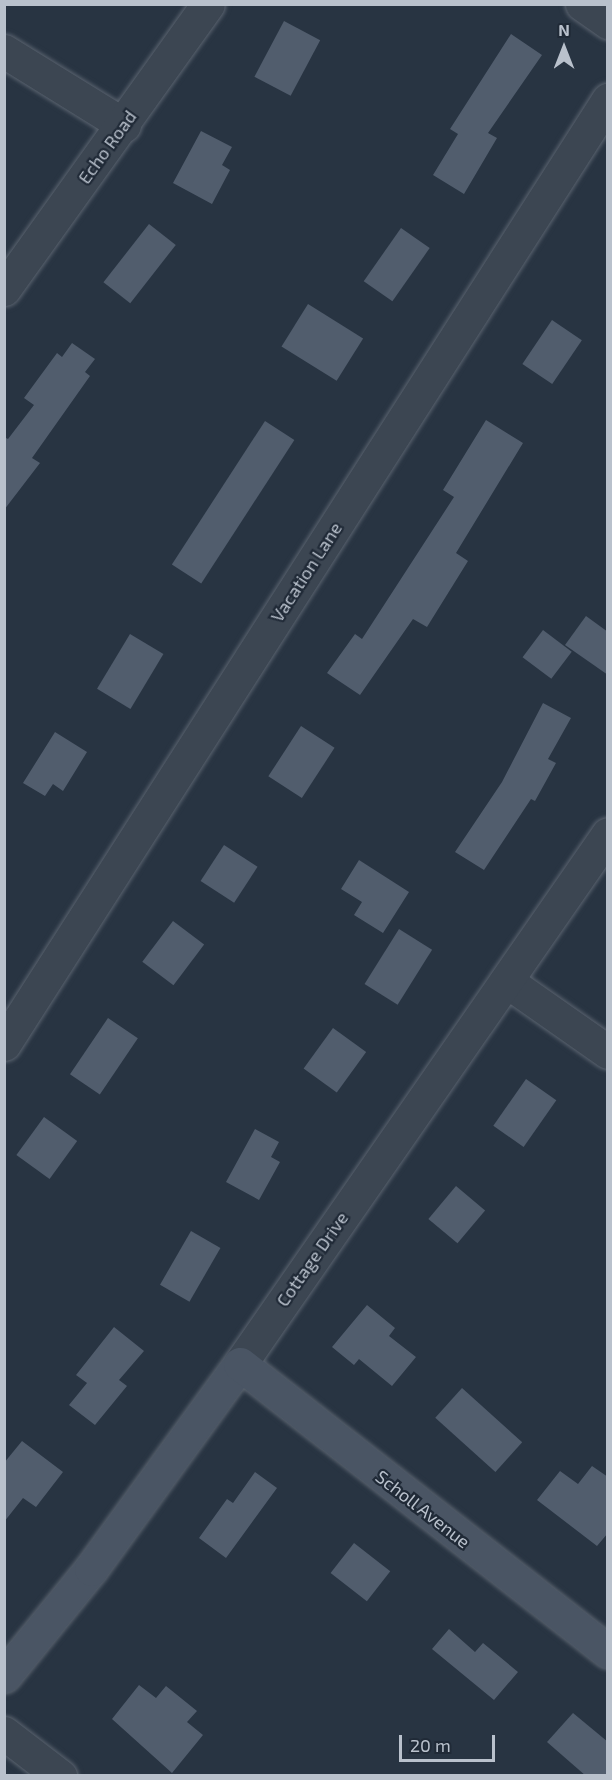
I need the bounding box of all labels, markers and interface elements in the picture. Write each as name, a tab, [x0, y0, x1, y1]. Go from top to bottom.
north arrow	[534, 18, 594, 78]
text: N	[558, 20, 570, 39]
street label: Echo Road	[73, 106, 141, 188]
street label: Vacation Lane	[266, 518, 346, 626]
street label: Cottage Drive	[271, 1208, 353, 1310]
street label: Scholl Avenue	[371, 1465, 475, 1553]
scale bar	[402, 1723, 498, 1761]
text: 20 m	[410, 1734, 451, 1756]

